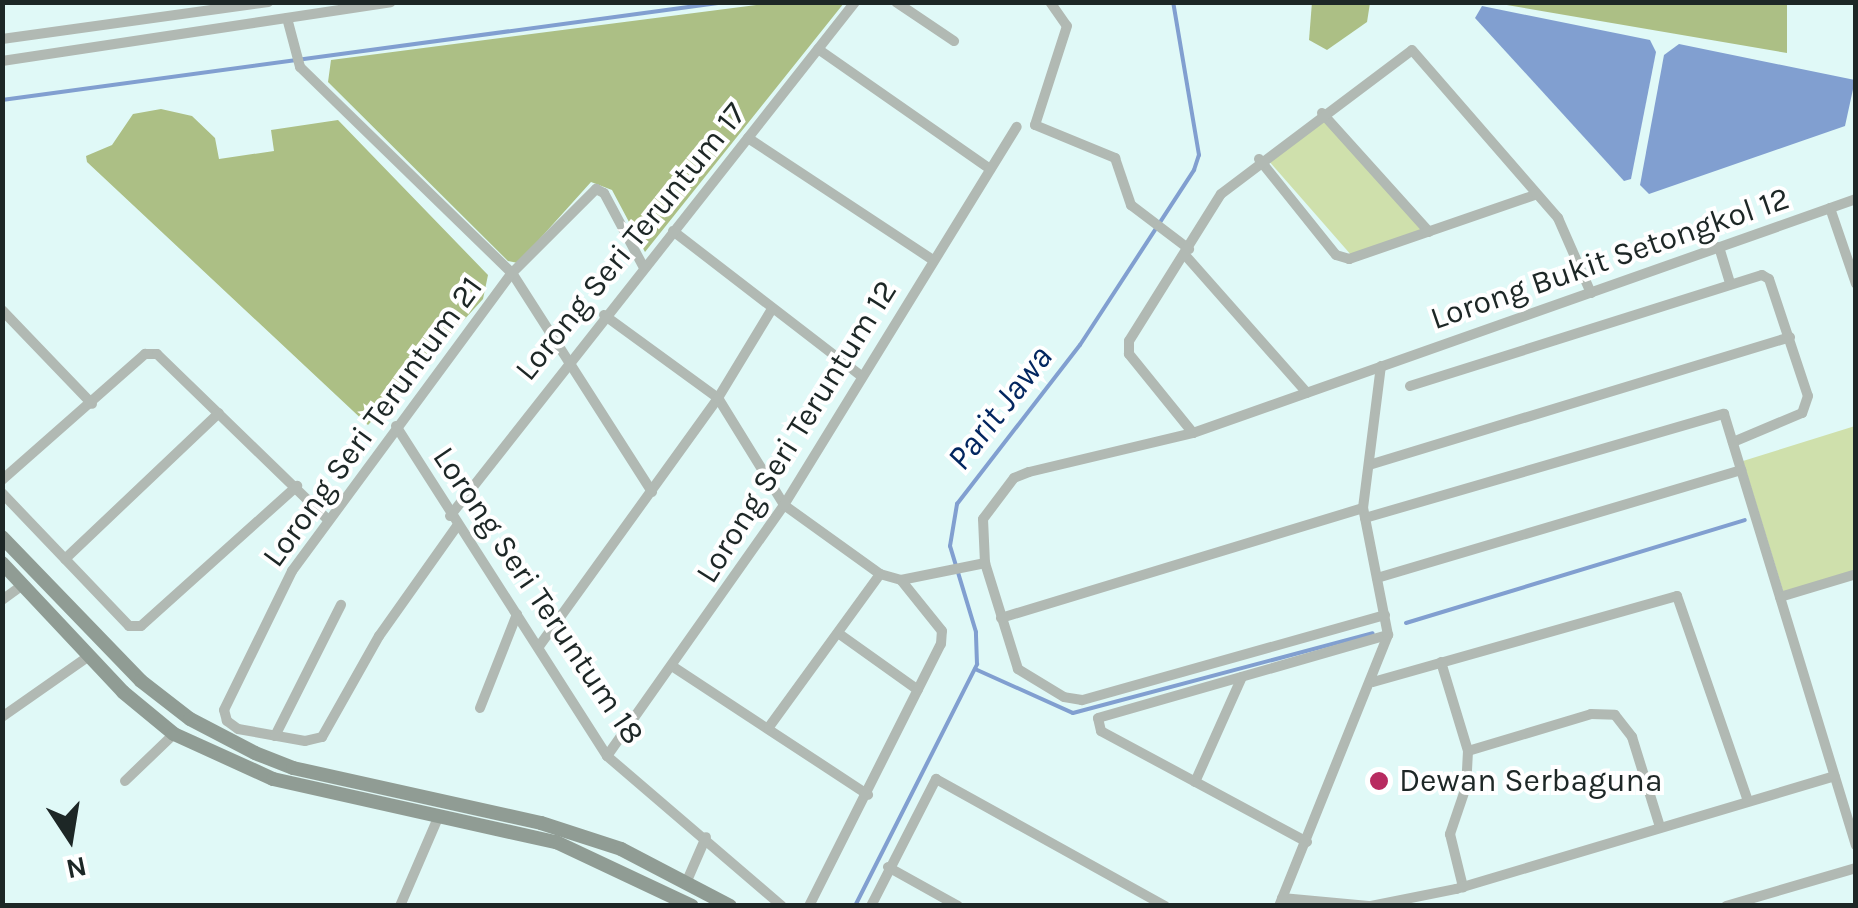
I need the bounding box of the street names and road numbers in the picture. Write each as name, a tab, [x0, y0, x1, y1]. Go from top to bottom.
street label: Lorong Seri Teruntum 17	[507, 96, 755, 388]
street label: Lorong Bukit Setongkol 12	[1426, 180, 1794, 338]
street label: Lorong Seri Teruntum 21	[255, 269, 491, 575]
street label: Lorong Seri Teruntum 12	[688, 274, 906, 590]
street label: Lorong Seri Teruntum 18	[424, 440, 652, 752]

